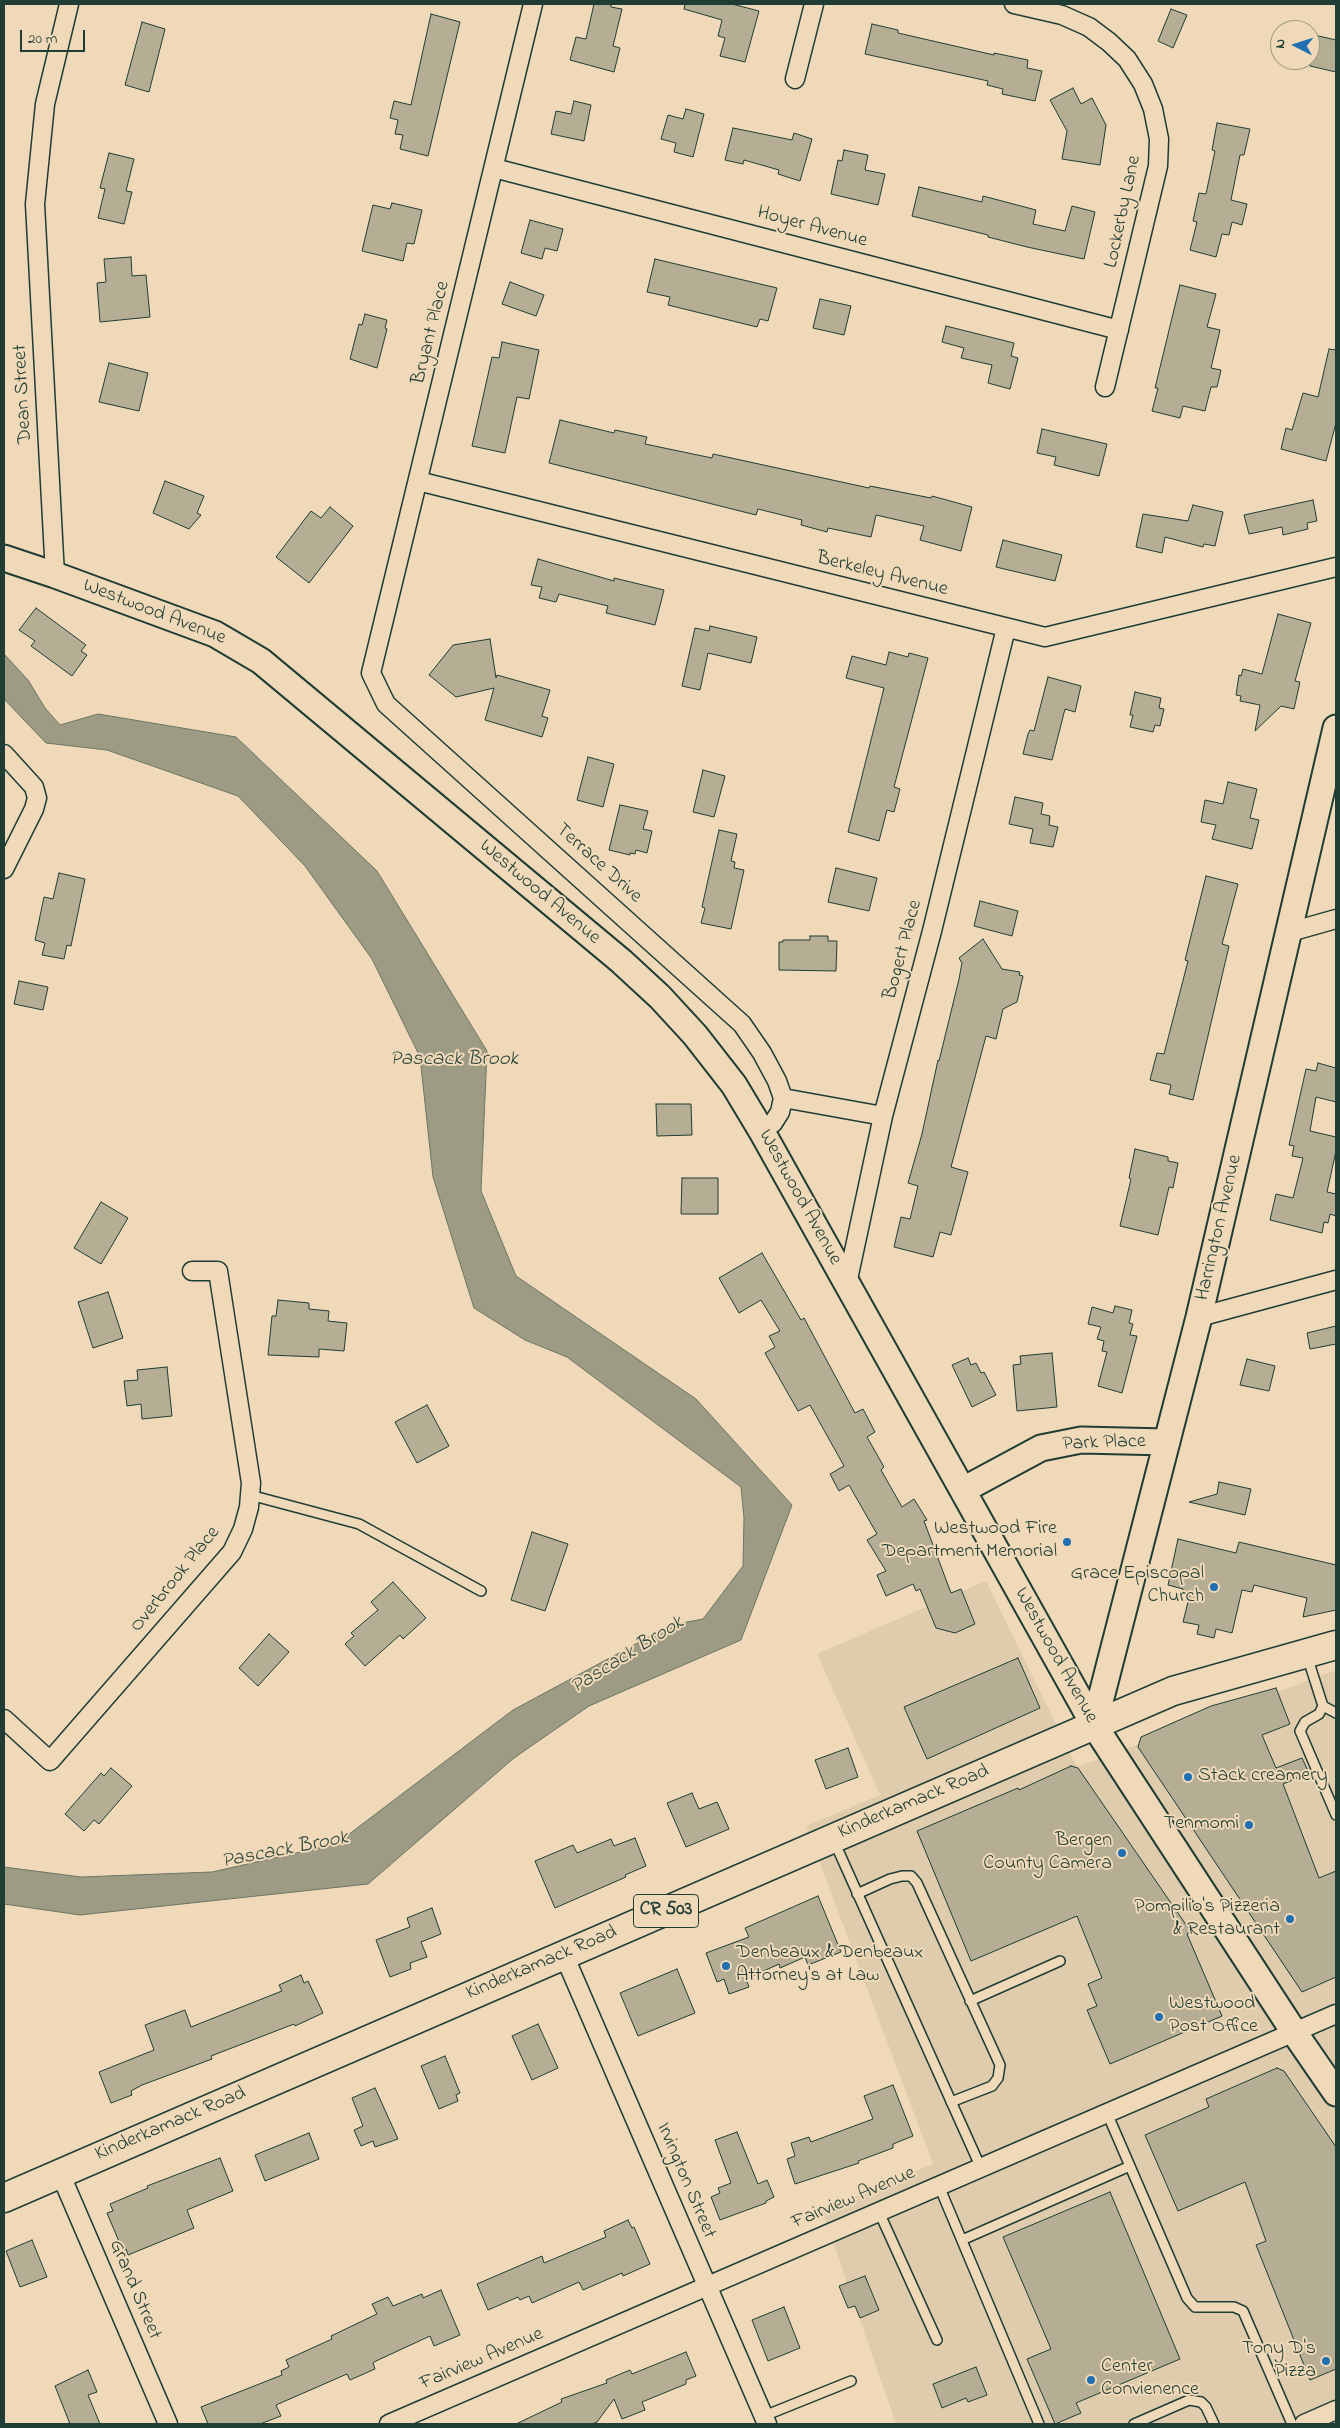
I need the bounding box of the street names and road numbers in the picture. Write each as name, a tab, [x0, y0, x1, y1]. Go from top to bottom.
street label: Lockerby Lane	[1100, 154, 1148, 270]
street label: Hoyer Avenue	[754, 202, 870, 254]
street label: Bryant Place	[408, 279, 456, 387]
street label: Dean Street	[9, 344, 39, 444]
street label: Berkeley Avenue	[814, 547, 950, 603]
street label: Westwood Avenue	[79, 575, 229, 651]
street label: Terrace Drive	[550, 819, 646, 909]
street label: Westwood Avenue	[473, 835, 605, 951]
street label: Bogert Place	[879, 898, 929, 1002]
street label: Westwood Avenue	[752, 1126, 846, 1270]
street label: Harrington Avenue	[1192, 1153, 1248, 1303]
street label: Park Place	[1062, 1431, 1146, 1457]
street label: Overbrook Place	[126, 1522, 226, 1638]
street label: Westwood Avenue	[1008, 1584, 1102, 1728]
street label: Kinderkamack Road	[835, 1760, 993, 1846]
road number: CR 503	[634, 1894, 698, 1928]
street label: Kinderkamack Road	[463, 1921, 621, 2007]
street label: Kinderkamack Road	[92, 2082, 250, 2168]
street label: Irvington Street	[650, 2119, 720, 2243]
street label: Fairview Avenue	[789, 2162, 919, 2236]
street label: Grand Street	[102, 2237, 166, 2343]
street label: Fairview Avenue	[417, 2323, 547, 2397]

